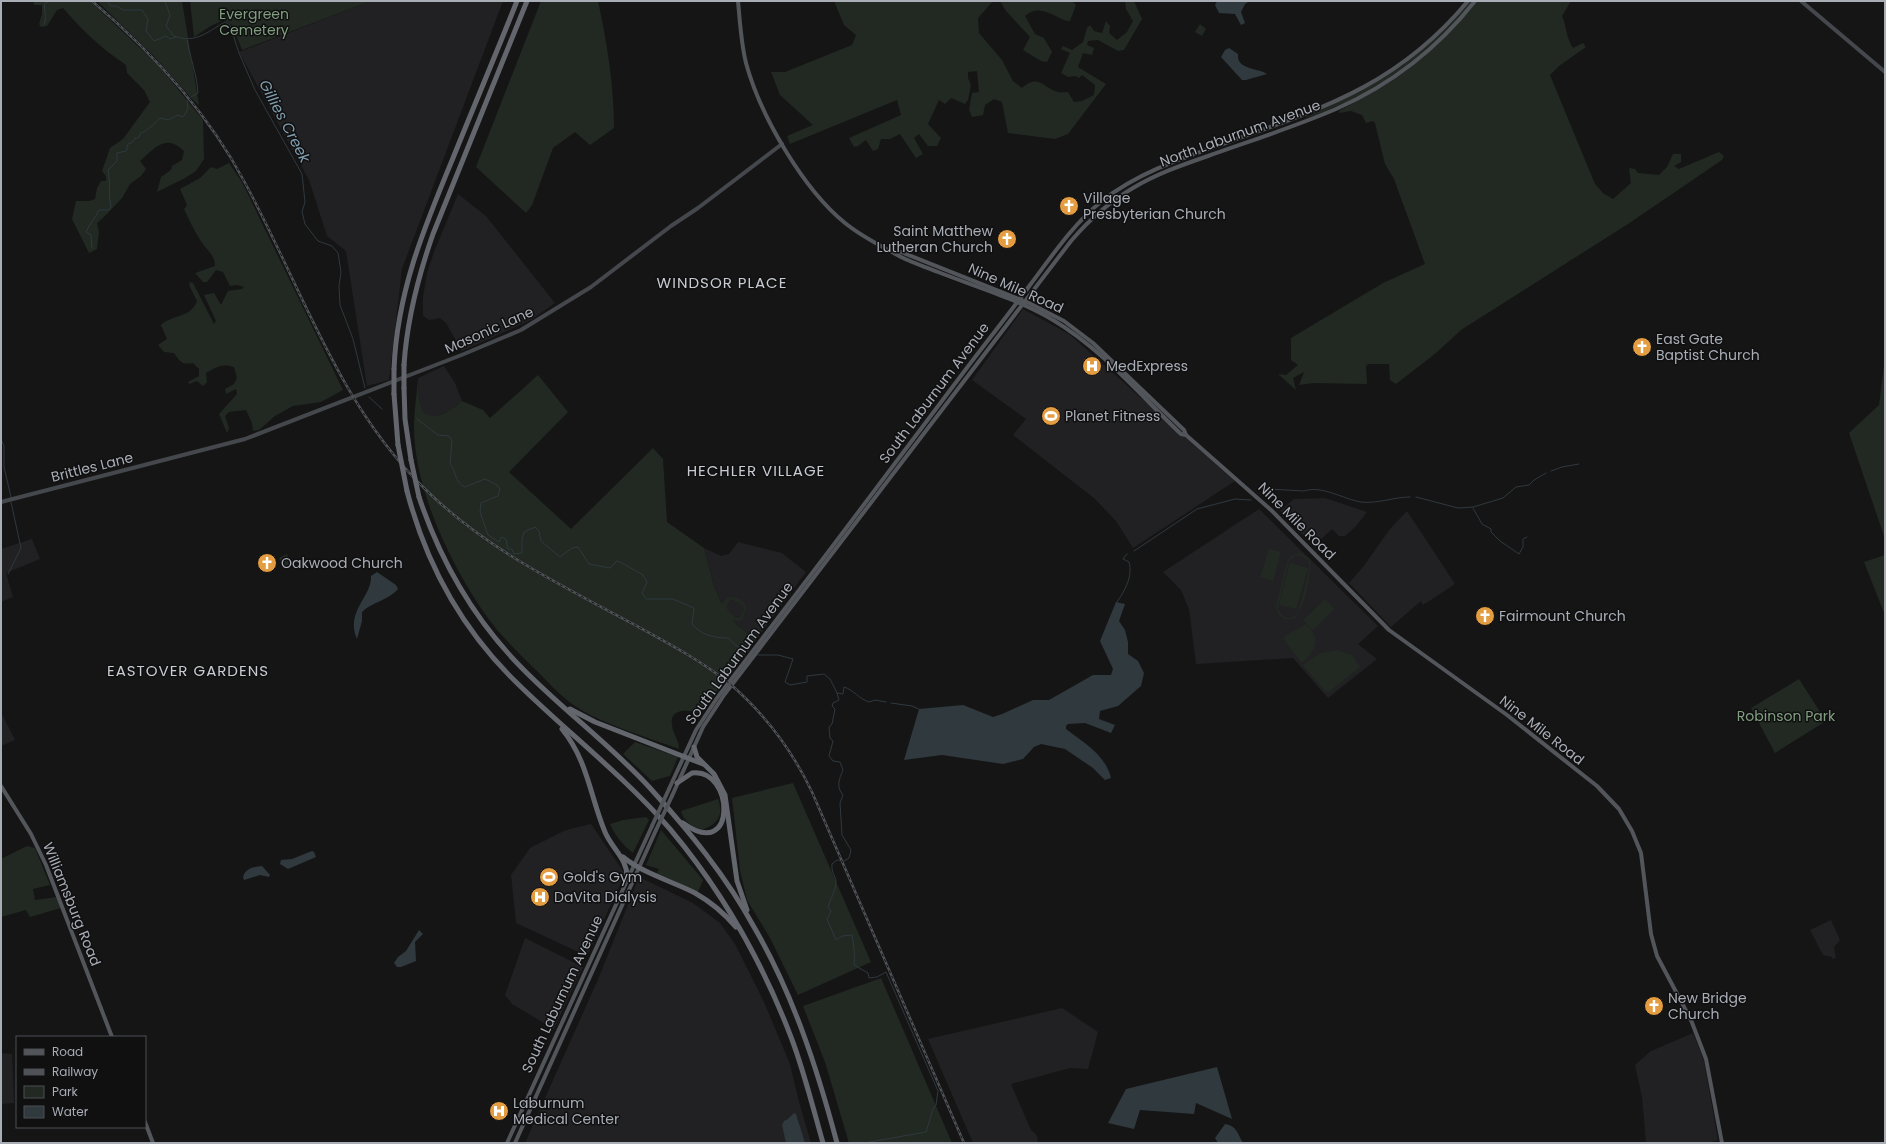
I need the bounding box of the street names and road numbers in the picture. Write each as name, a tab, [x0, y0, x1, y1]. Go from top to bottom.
street label: North Laburnum Avenue	[1157, 94, 1323, 171]
street label: Nine Mile Road	[965, 258, 1067, 318]
street label: Masonic Lane	[441, 301, 537, 359]
street label: South Laburnum Avenue	[874, 318, 994, 468]
street label: Brittles Lane	[49, 447, 135, 487]
street label: Nine Mile Road	[1254, 478, 1340, 564]
street label: South Laburnum Avenue	[680, 577, 798, 728]
street label: Nine Mile Road	[1495, 691, 1589, 769]
street label: Williamsburg Road	[38, 839, 106, 969]
street label: South Laburnum Avenue	[517, 912, 607, 1076]

